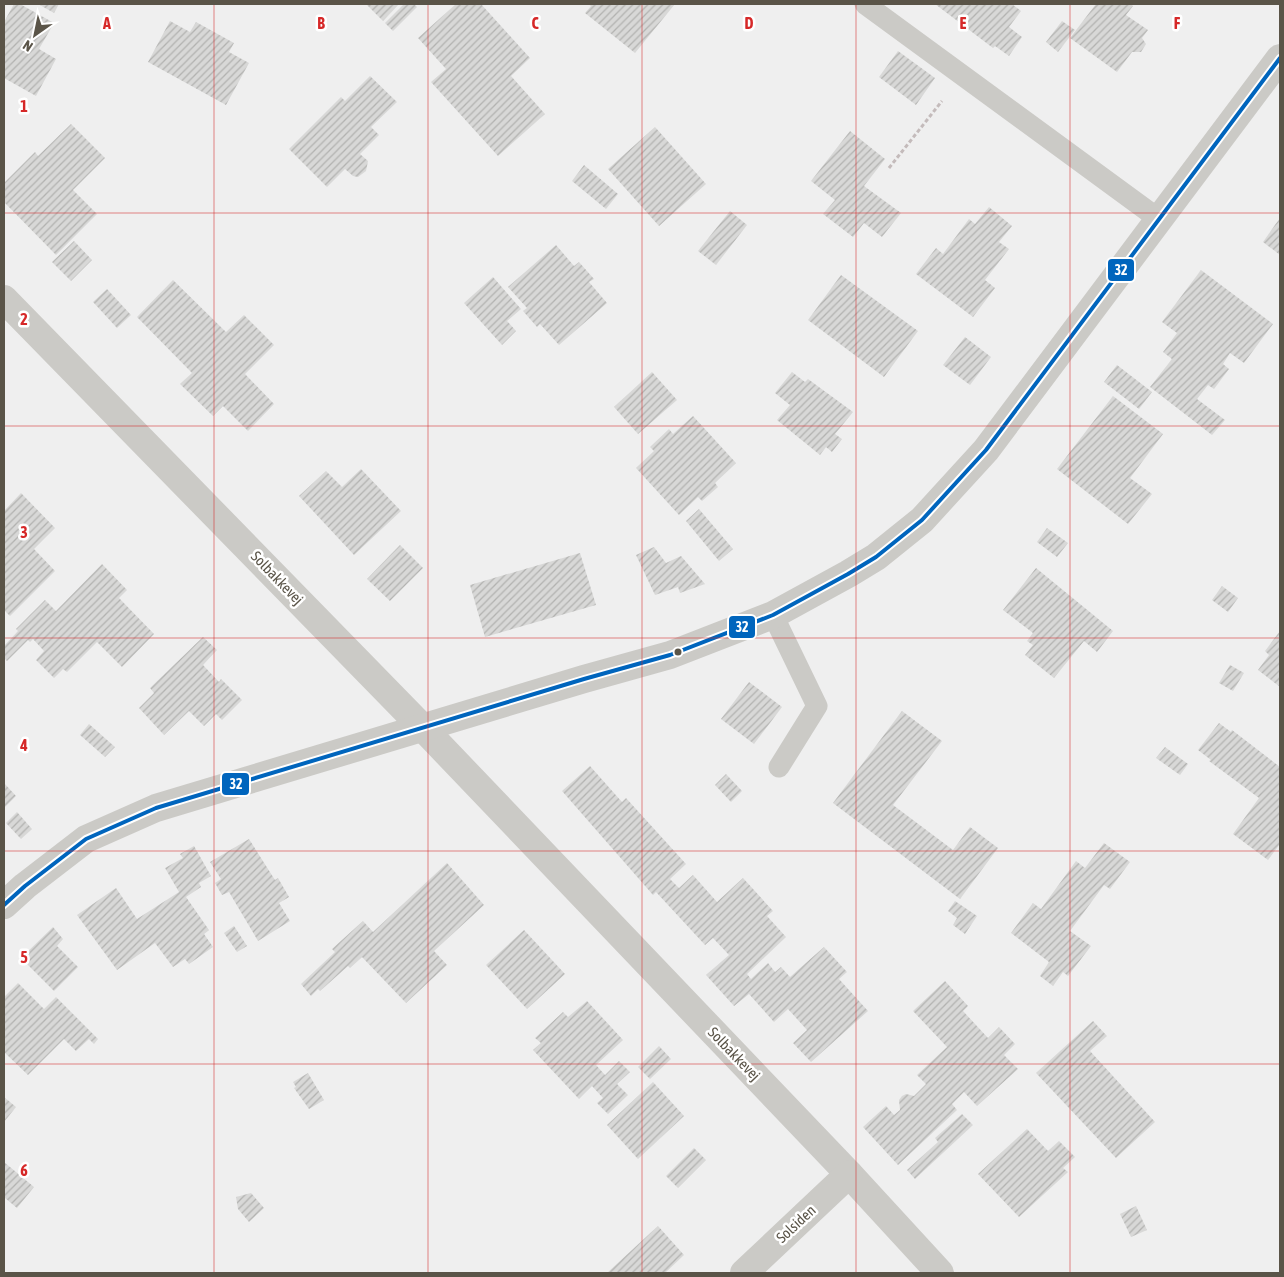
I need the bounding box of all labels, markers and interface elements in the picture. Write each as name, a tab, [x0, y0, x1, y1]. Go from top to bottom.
north arrow	[10, 10, 60, 60]
text: A	[102, 14, 111, 32]
text: B	[317, 14, 325, 32]
text: C	[531, 14, 539, 32]
text: D	[745, 14, 754, 32]
text: E	[960, 14, 967, 32]
text: F	[1174, 14, 1181, 32]
text: N	[20, 37, 36, 55]
text: 1	[20, 97, 28, 115]
line badge: 32	[1107, 258, 1135, 282]
text: 32	[1114, 262, 1128, 278]
text: 2	[20, 310, 28, 328]
text: 3	[20, 523, 28, 541]
street label: Solbakkevej	[248, 548, 307, 608]
line badge: 32	[728, 615, 756, 639]
text: 32	[735, 619, 749, 635]
unlabelled marker	[673, 647, 683, 657]
text: 4	[19, 736, 28, 754]
line badge: 32	[221, 772, 250, 796]
text: 32	[229, 776, 243, 792]
text: 5	[20, 948, 28, 966]
street label: Solbakkevej	[705, 1024, 764, 1084]
text: 6	[20, 1161, 28, 1179]
street label: Solsiden	[773, 1201, 819, 1246]

